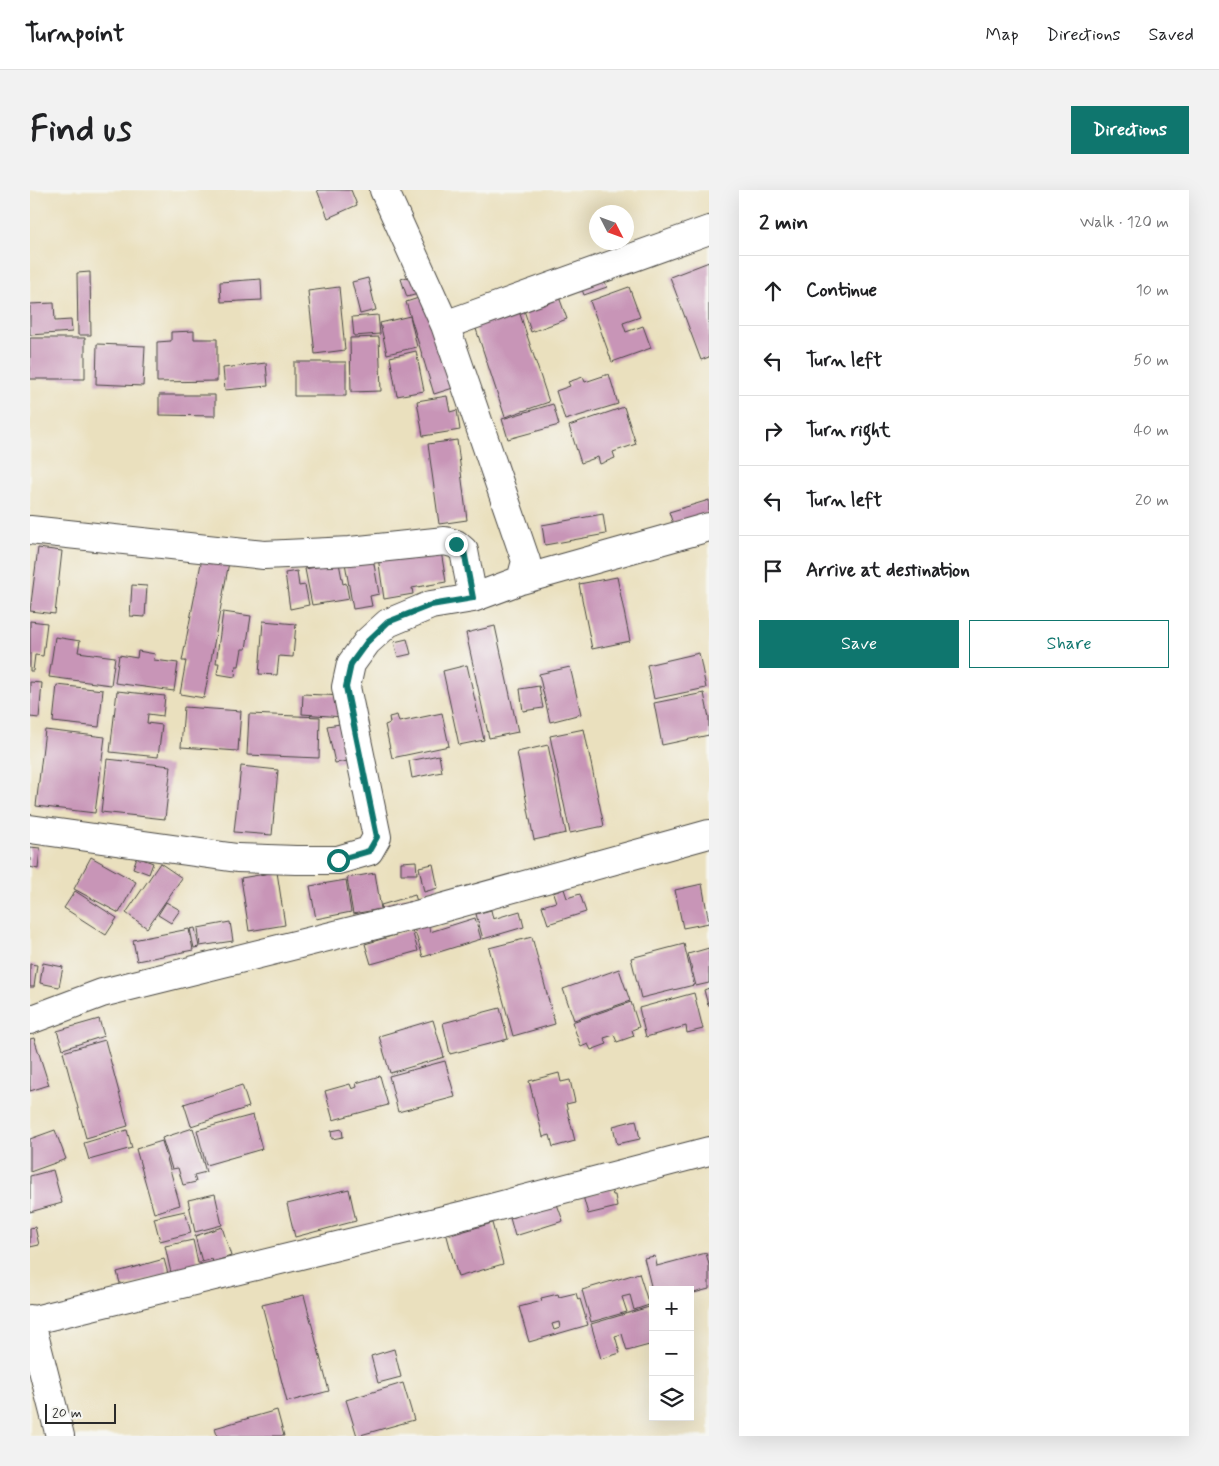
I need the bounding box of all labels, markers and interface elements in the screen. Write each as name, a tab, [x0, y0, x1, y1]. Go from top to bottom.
text: Turnpoint	[25, 19, 125, 50]
text: Map	[986, 23, 1019, 47]
text: Directions	[1047, 23, 1121, 47]
text: Saved	[1149, 23, 1194, 47]
button: Directions	[1071, 106, 1189, 154]
text: Find us	[30, 107, 132, 153]
north arrow	[589, 205, 634, 250]
text: 2 min	[759, 209, 808, 237]
text: Walk · 120 m	[1080, 212, 1169, 233]
icon: ahead	[759, 277, 787, 305]
text: Continue	[806, 278, 877, 303]
text: 10 m	[1136, 280, 1169, 301]
icon: left	[759, 347, 787, 375]
text: Turn left	[806, 348, 882, 373]
text: 50 m	[1133, 350, 1169, 371]
icon: right	[759, 417, 787, 445]
text: Turn right	[806, 418, 890, 443]
text: 40 m	[1133, 420, 1169, 441]
icon: left	[759, 487, 787, 515]
text: Turn left	[806, 488, 882, 513]
text: 20 m	[1135, 490, 1169, 511]
route end	[445, 533, 468, 556]
icon: arrive	[759, 557, 787, 585]
text: Arrive at destination	[806, 558, 970, 583]
button: Save	[759, 620, 959, 668]
button: Share	[969, 620, 1169, 668]
route start	[327, 849, 350, 872]
map controls	[649, 1286, 694, 1421]
button: +	[649, 1286, 694, 1331]
button: −	[649, 1331, 694, 1376]
button: layers	[649, 1376, 694, 1421]
scale bar	[45, 1401, 116, 1424]
text: 20 m	[52, 1404, 82, 1422]

